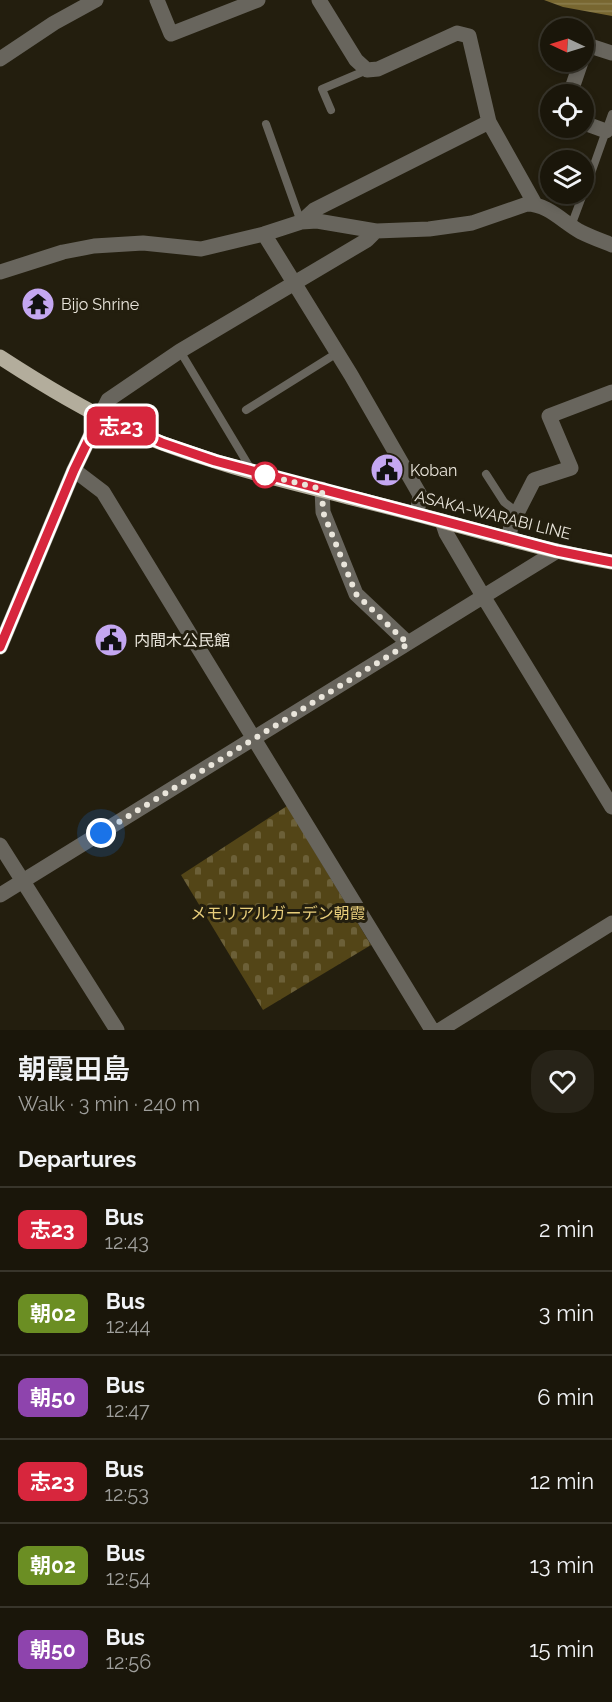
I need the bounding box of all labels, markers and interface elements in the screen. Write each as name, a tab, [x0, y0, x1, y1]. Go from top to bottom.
north arrow	[540, 18, 594, 72]
map controls	[540, 18, 594, 204]
button: locate	[540, 84, 594, 138]
button: layers	[540, 150, 594, 204]
temple icon: Bijo Shrine	[20, 286, 56, 322]
place label: Bijo Shrine	[61, 295, 139, 314]
line badge: 志23	[86, 406, 156, 446]
text: 志23	[99, 414, 143, 439]
public building icon: Koban	[369, 452, 405, 488]
place label: Koban	[410, 461, 457, 480]
unlabelled marker	[252, 462, 278, 488]
street label: ASAKA-WARABI LINE	[413, 486, 573, 544]
public building icon: 内間木公民館	[93, 622, 129, 658]
place label: 内間木公民館	[134, 631, 230, 650]
your location	[86, 818, 116, 848]
park label: メモリアルガーデン朝霞	[190, 904, 366, 923]
button: heart	[531, 1050, 594, 1113]
text: 朝霞田島	[18, 1053, 130, 1086]
text: Walk · 3 min · 240 m	[18, 1092, 200, 1116]
text: Departures	[18, 1146, 136, 1172]
text: Bus	[105, 1204, 144, 1230]
text: 2 min	[539, 1216, 594, 1242]
text: 志23	[30, 1217, 75, 1242]
text: 12:43	[105, 1230, 149, 1254]
text: Bus	[106, 1288, 145, 1314]
text: 3 min	[539, 1300, 594, 1326]
text: 朝02	[30, 1301, 76, 1326]
text: 12:44	[106, 1314, 150, 1338]
text: Bus	[106, 1372, 145, 1398]
text: 6 min	[537, 1384, 594, 1410]
text: 朝50	[30, 1385, 76, 1410]
text: 12:47	[106, 1398, 150, 1422]
text: Bus	[105, 1456, 144, 1482]
text: 12 min	[530, 1468, 594, 1494]
text: 志23	[30, 1469, 75, 1494]
text: 12:53	[105, 1482, 149, 1506]
text: Bus	[106, 1540, 145, 1566]
text: 13 min	[529, 1552, 594, 1578]
text: 朝02	[30, 1553, 76, 1578]
text: 12:54	[106, 1566, 150, 1590]
text: Bus	[106, 1624, 145, 1650]
text: 15 min	[529, 1636, 594, 1662]
text: 朝50	[30, 1637, 76, 1662]
text: 12:56	[106, 1650, 151, 1674]

